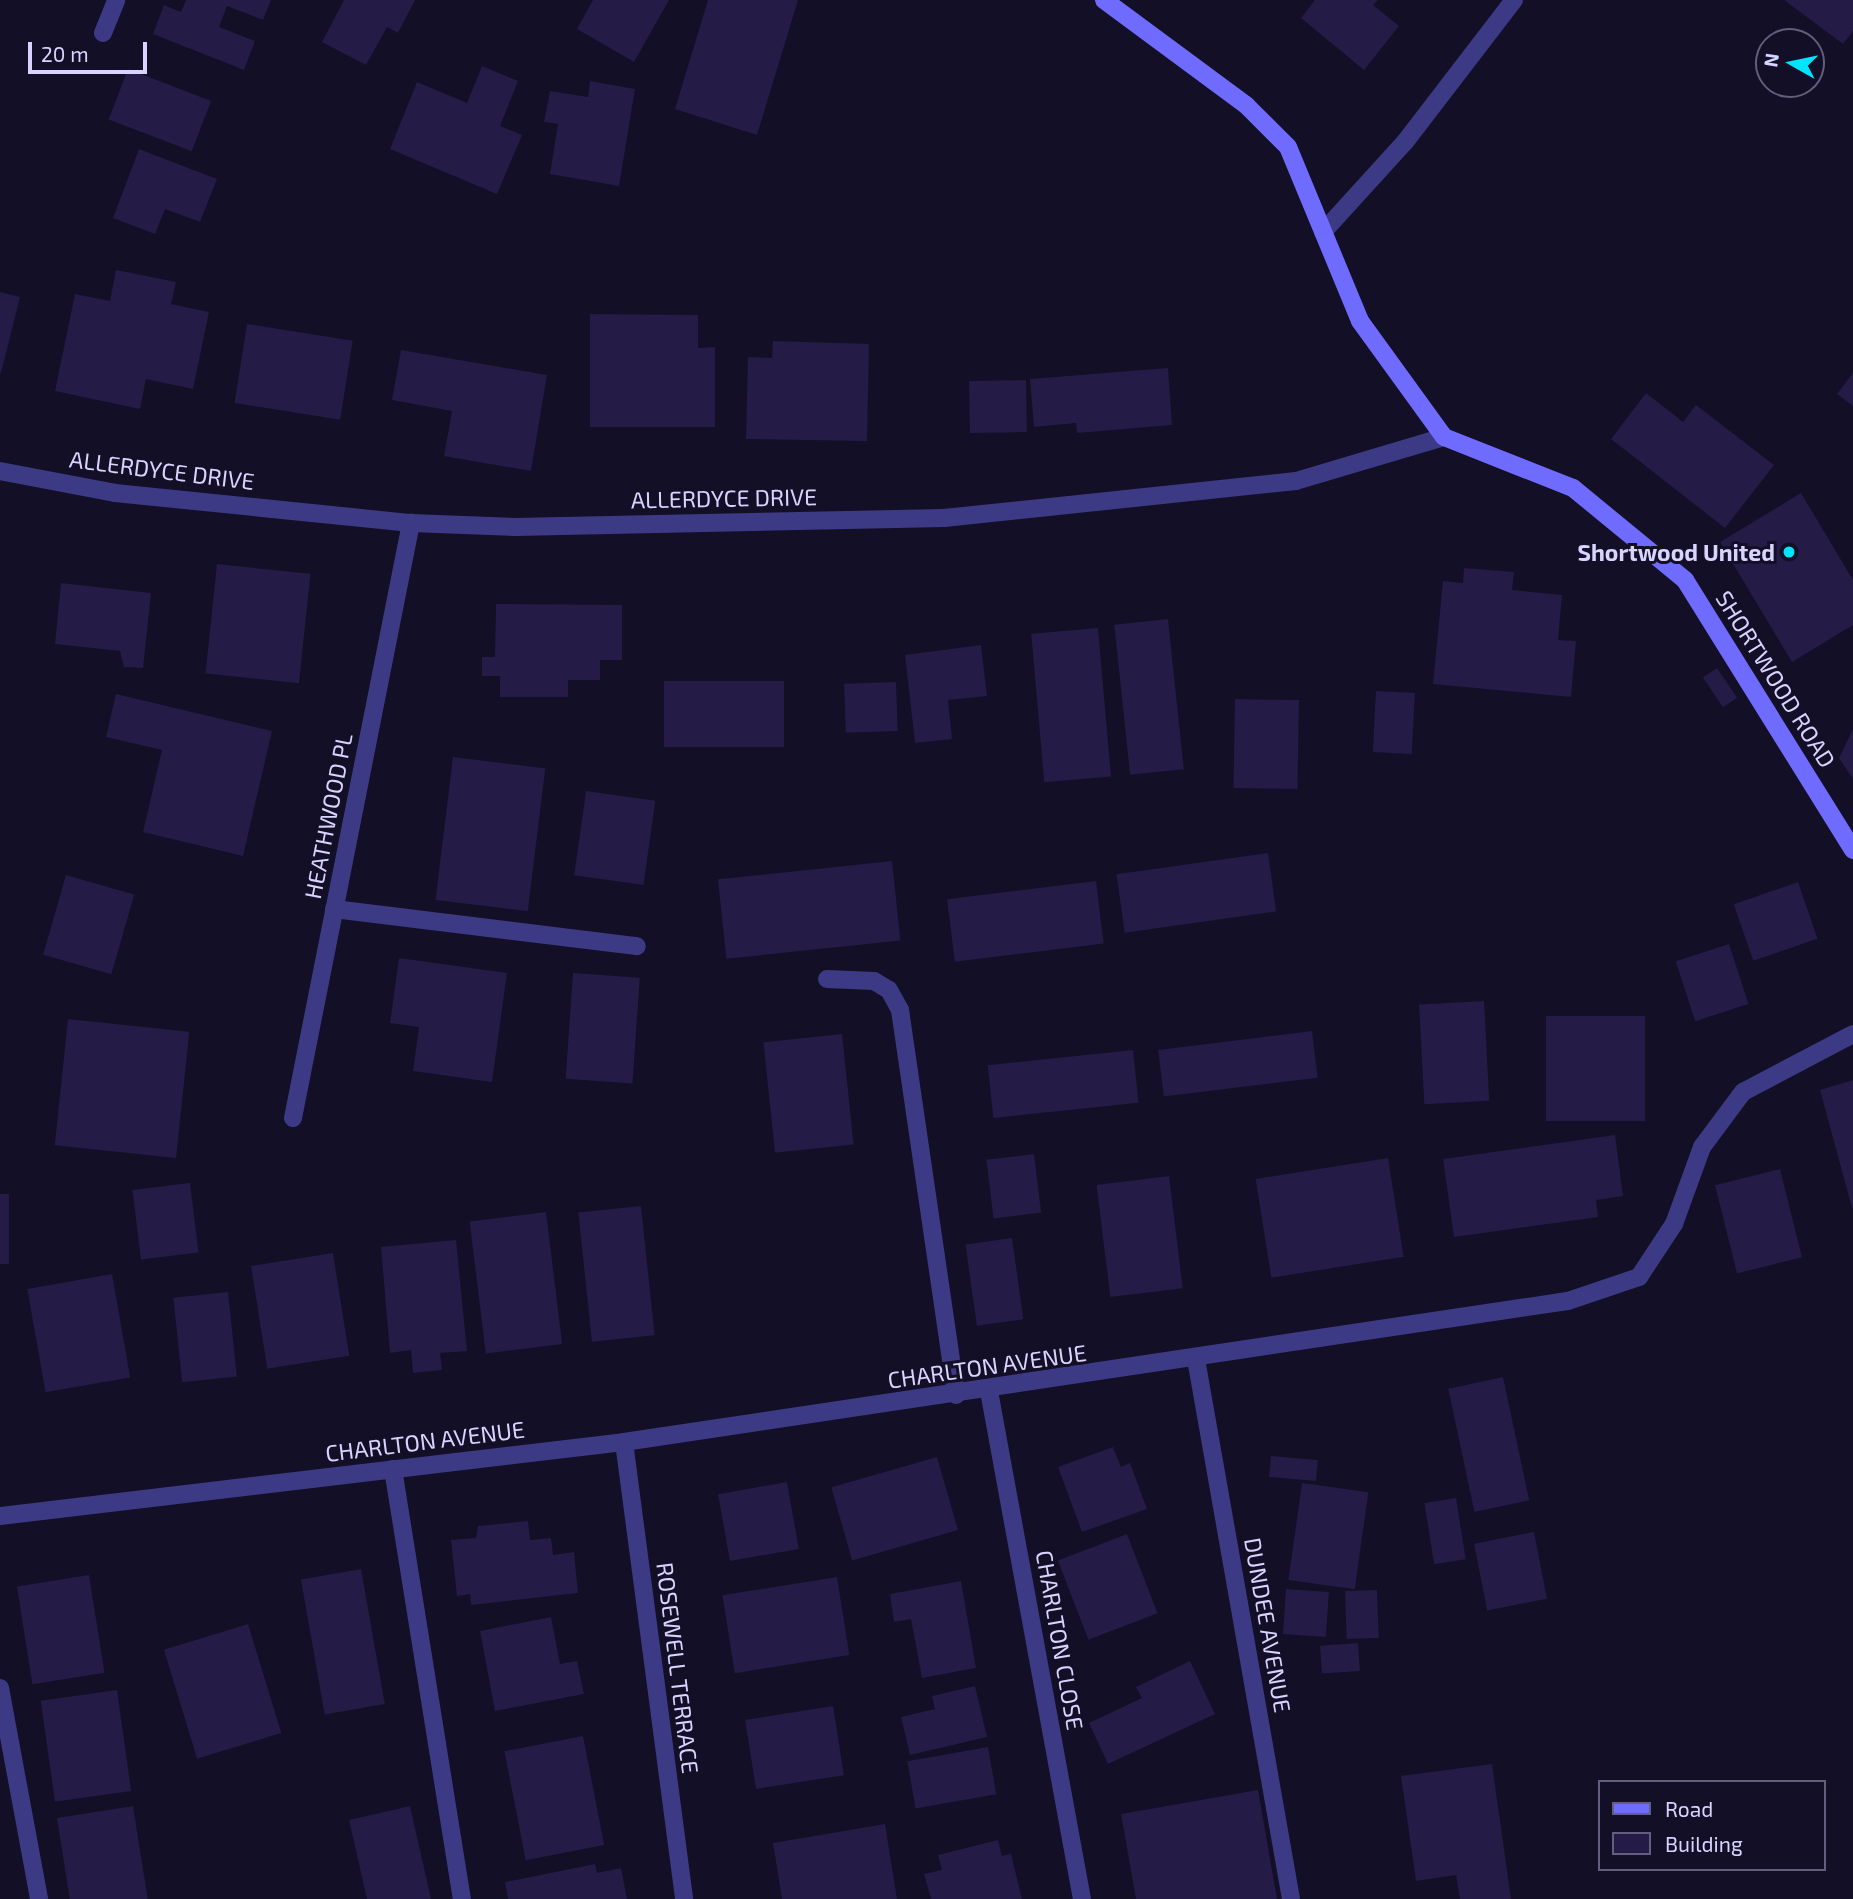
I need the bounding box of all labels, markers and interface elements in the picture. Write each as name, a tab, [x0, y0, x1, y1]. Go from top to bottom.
scale bar	[32, 28, 150, 72]
north arrow	[1755, 28, 1825, 98]
text: 20 m	[41, 41, 89, 66]
text: N	[1758, 51, 1783, 69]
street label: ALLERDYCE DRIVE	[68, 445, 256, 495]
street label: ALLERDYCE DRIVE	[631, 483, 817, 513]
place label: Shortwood United	[1578, 538, 1775, 566]
marker: Shortwood United	[1781, 544, 1797, 560]
street label: SHORTWOOD ROAD	[1711, 586, 1841, 772]
street label: HEATHWOOD PL	[298, 731, 358, 901]
street label: CHARLTON AVENUE	[886, 1338, 1088, 1394]
street label: CHARLTON AVENUE	[324, 1415, 526, 1467]
street label: DUNDEE AVENUE	[1239, 1535, 1297, 1715]
street label: CHARLTON CLOSE	[1031, 1548, 1089, 1732]
street label: ROSEWELL TERRACE	[651, 1560, 705, 1776]
legend	[1598, 1780, 1825, 1871]
text: Road	[1665, 1796, 1713, 1821]
text: Building	[1665, 1831, 1743, 1856]

